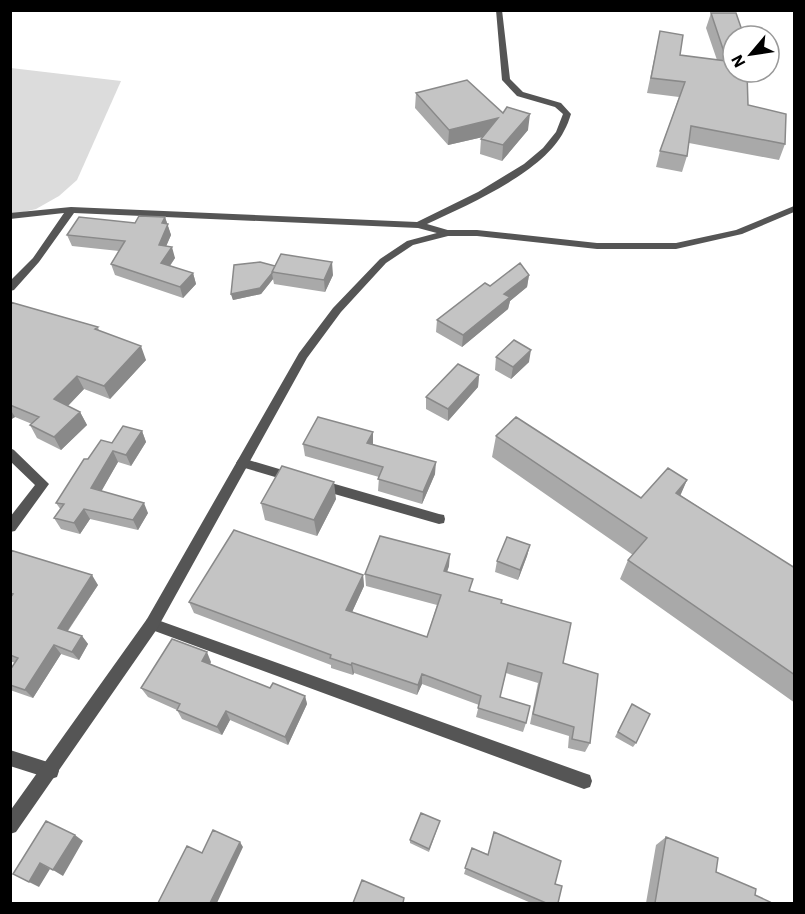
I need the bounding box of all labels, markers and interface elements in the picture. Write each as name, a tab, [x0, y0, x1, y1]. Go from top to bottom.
north arrow	[721, 24, 781, 84]
text: N	[726, 51, 749, 71]

